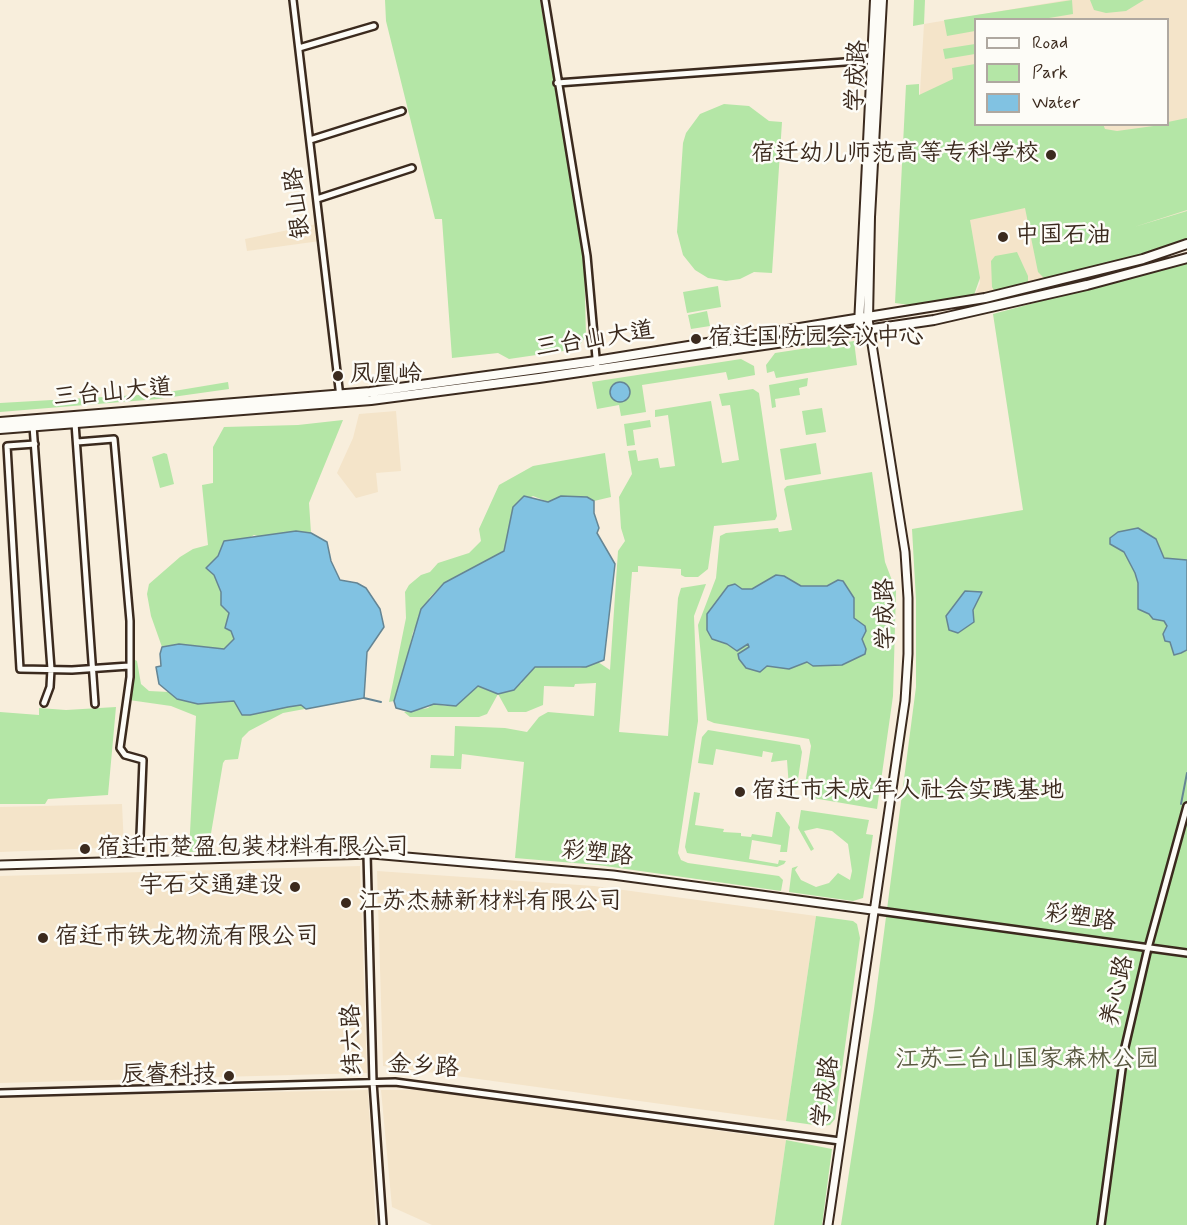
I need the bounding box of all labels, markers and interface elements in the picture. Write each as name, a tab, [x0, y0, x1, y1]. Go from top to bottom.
legend	[974, 18, 1169, 126]
text: Road	[1032, 31, 1068, 55]
street label: 学成路	[842, 39, 874, 113]
text: Park	[1032, 61, 1068, 85]
text: Water	[1032, 91, 1080, 115]
place label: 宿迁幼儿师范高等专科学校	[751, 141, 1039, 169]
marker: 宿迁幼儿师范高等专科学校	[1044, 148, 1058, 162]
street label: 银山路	[280, 166, 318, 240]
place label: 中国石油	[1015, 223, 1111, 251]
marker: 中国石油	[996, 230, 1010, 244]
street label: 三台山大道	[533, 317, 657, 365]
place label: 宿迁国防园会议中心	[708, 325, 924, 353]
marker: 宿迁国防园会议中心	[689, 332, 703, 346]
place label: 凤凰岭	[350, 362, 422, 390]
marker: 凤凰岭	[331, 369, 345, 383]
street label: 三台山大道	[52, 374, 174, 414]
street label: 学成路	[872, 578, 902, 650]
place label: 宿迁市未成年人社会实践基地	[752, 778, 1064, 806]
marker: 宿迁市未成年人社会实践基地	[733, 785, 747, 799]
place label: 宿迁市楚盈包装材料有限公司	[97, 835, 409, 863]
street label: 彩塑路	[560, 837, 634, 873]
marker: 宿迁市楚盈包装材料有限公司	[78, 842, 92, 856]
place label: 宇石交通建设	[139, 873, 283, 901]
marker: 宇石交通建设	[288, 880, 302, 894]
place label: 江苏杰赫新材料有限公司	[358, 889, 622, 917]
marker: 江苏杰赫新材料有限公司	[339, 896, 353, 910]
street label: 彩塑路	[1042, 900, 1118, 938]
place label: 宿迁市铁龙物流有限公司	[55, 924, 319, 952]
marker: 宿迁市铁龙物流有限公司	[36, 931, 50, 945]
street label: 养心路	[1097, 953, 1141, 1029]
street label: 纬六路	[338, 1004, 370, 1076]
park label: 江苏三台山国家森林公园	[895, 1047, 1159, 1075]
street label: 金乡路	[386, 1051, 460, 1085]
street label: 学成路	[808, 1054, 846, 1130]
place label: 辰睿科技	[121, 1062, 217, 1090]
marker: 辰睿科技	[222, 1069, 236, 1083]

